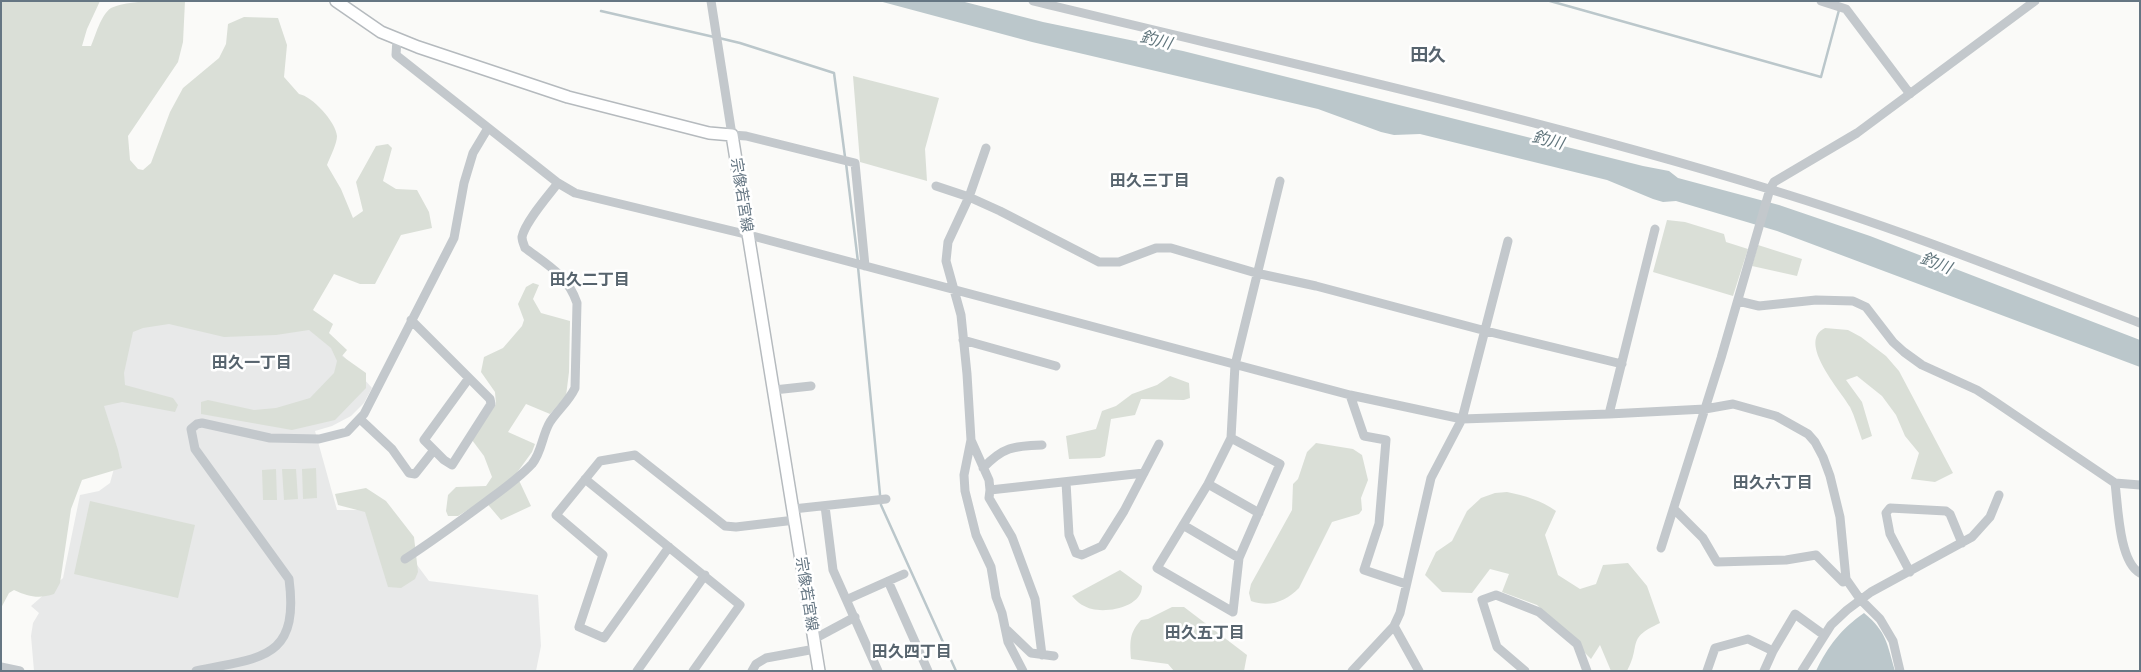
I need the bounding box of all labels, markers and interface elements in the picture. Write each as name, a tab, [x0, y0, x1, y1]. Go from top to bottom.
water label: 釣川	[1138, 27, 1174, 53]
district label: 田久	[1410, 44, 1446, 66]
water label: 釣川	[1530, 127, 1566, 153]
street label: 宗像若宮線	[727, 157, 757, 233]
district label: 田久三丁目	[1110, 171, 1190, 191]
water label: 釣川	[1918, 248, 1954, 278]
district label: 田久二丁目	[550, 270, 630, 290]
district label: 田久一丁目	[212, 353, 292, 373]
district label: 田久六丁目	[1733, 473, 1813, 493]
street label: 宗像若宮線	[792, 556, 822, 632]
district label: 田久五丁目	[1165, 623, 1245, 643]
district label: 田久四丁目	[872, 642, 952, 662]

